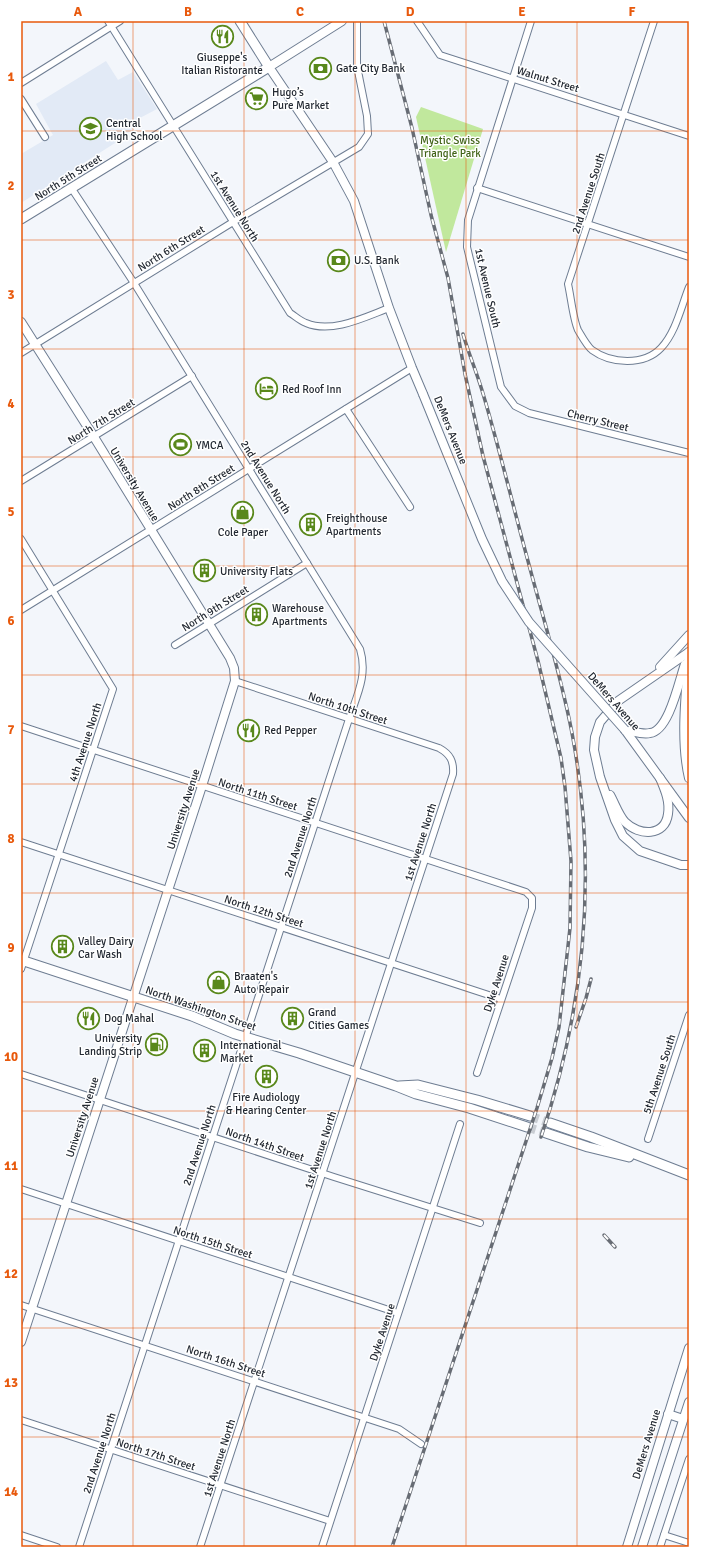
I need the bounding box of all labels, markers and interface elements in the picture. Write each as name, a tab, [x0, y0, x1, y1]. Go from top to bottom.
text: A	[74, 4, 83, 20]
text: B	[184, 4, 192, 20]
text: C	[296, 4, 304, 20]
text: D	[406, 4, 415, 20]
text: E	[518, 4, 526, 20]
text: F	[629, 4, 636, 20]
restaurant icon: Giuseppe's Italian Ristorante	[209, 24, 235, 50]
place label: Giuseppe's Italian Ristorante	[181, 51, 263, 77]
bank icon: Gate City Bank	[308, 55, 334, 81]
place label: Gate City Bank	[336, 62, 405, 75]
street label: Walnut Street	[515, 64, 581, 95]
text: 1	[7, 69, 15, 85]
supermarket icon: Hugo’s Pure Market	[244, 85, 270, 111]
place label: Hugo’s Pure Market	[272, 86, 329, 112]
school or university icon: Central High School	[78, 116, 104, 142]
place label: Central High School	[106, 117, 163, 143]
park label: Mystic Swiss Triangle Park	[419, 134, 481, 160]
street label: 2nd Avenue South	[569, 151, 608, 235]
street label: North 5th Street	[32, 152, 104, 203]
street label: 1st Avenue North	[208, 168, 262, 244]
text: 2	[7, 178, 15, 194]
street label: North 6th Street	[135, 223, 207, 274]
bank icon: U.S. Bank	[326, 247, 352, 273]
street label: 1st Avenue South	[472, 247, 503, 329]
place label: U.S. Bank	[354, 254, 400, 267]
text: 3	[7, 287, 15, 303]
hotel icon: Red Roof Inn	[253, 376, 279, 402]
place label: Red Roof Inn	[282, 383, 341, 396]
street label: DeMers Avenue	[431, 394, 470, 466]
text: 4	[7, 396, 15, 412]
street label: North 7th Street	[65, 396, 137, 447]
street label: Cherry Street	[566, 407, 630, 434]
sports icon: YMCA	[167, 432, 193, 458]
street label: 2nd Avenue North	[238, 438, 293, 516]
place label: YMCA	[196, 439, 224, 452]
street label: University Avenue	[107, 445, 162, 524]
street label: North 8th Street	[165, 462, 237, 513]
shop icon: Cole Paper	[230, 499, 256, 525]
text: 5	[7, 504, 15, 520]
building icon: Freighthouse Apartments	[298, 511, 324, 537]
place label: Freighthouse Apartments	[326, 512, 388, 538]
place label: Cole Paper	[218, 526, 268, 539]
building icon: University Flats	[192, 558, 218, 584]
place label: University Flats	[220, 565, 293, 578]
street label: North 9th Street	[179, 583, 251, 634]
building icon: Warehouse Apartments	[243, 601, 269, 627]
place label: Warehouse Apartments	[272, 602, 327, 628]
text: 6	[7, 613, 15, 629]
street label: DeMers Avenue	[585, 670, 642, 733]
street label: North 10th Street	[307, 690, 389, 727]
street label: 4th Avenue North	[67, 701, 104, 783]
restaurant icon: Red Pepper	[235, 717, 261, 743]
text: 7	[7, 722, 15, 738]
place label: Red Pepper	[264, 724, 317, 737]
street label: University Avenue	[164, 767, 203, 851]
street label: North 11th Street	[217, 776, 299, 813]
street label: 2nd Avenue North	[281, 795, 320, 879]
street label: 1st Avenue North	[402, 802, 439, 883]
text: 8	[7, 831, 15, 847]
street label: North 12th Street	[223, 893, 305, 930]
building icon: Valley Dairy Car Wash	[50, 934, 76, 960]
place label: Valley Dairy Car Wash	[78, 935, 135, 961]
text: 9	[7, 940, 15, 956]
street label: Dyke Avenue	[481, 953, 512, 1014]
shop icon: Braaten's Auto Repair	[205, 969, 231, 995]
place label: Braaten's Auto Repair	[234, 970, 289, 996]
street label: North Washington Street	[144, 983, 258, 1034]
restaurant icon: Dog Mahal	[75, 1005, 101, 1031]
building icon: Grand Cities Games	[279, 1005, 305, 1031]
place label: Grand Cities Games	[308, 1006, 369, 1032]
place label: Dog Mahal	[104, 1012, 154, 1025]
fuel station icon: University Landing Strip	[144, 1031, 170, 1057]
place label: University Landing Strip	[79, 1032, 143, 1058]
street label: 5th Avenue South	[641, 1033, 678, 1115]
building icon: International Market	[192, 1038, 218, 1064]
place label: International Market	[220, 1039, 281, 1065]
text: 10	[4, 1049, 18, 1065]
building icon: Fire Audiology & Hearing Center	[253, 1064, 279, 1090]
street label: University Avenue	[63, 1075, 102, 1159]
place label: Fire Audiology & Hearing Center	[226, 1091, 306, 1117]
street label: 2nd Avenue North	[180, 1103, 219, 1187]
street label: 1st Avenue North	[302, 1110, 339, 1191]
street label: North 14th Street	[224, 1125, 306, 1164]
text: 11	[4, 1158, 18, 1174]
street label: North 15th Street	[172, 1224, 254, 1261]
text: 12	[4, 1266, 18, 1282]
street label: Dyke Avenue	[367, 1302, 398, 1363]
street label: North 16th Street	[185, 1343, 267, 1380]
text: 13	[4, 1375, 18, 1391]
street label: DeMers Avenue	[630, 1407, 663, 1481]
street label: 2nd Avenue North	[80, 1411, 119, 1495]
street label: 1st Avenue North	[201, 1418, 238, 1499]
street label: North 17th Street	[115, 1436, 197, 1473]
text: 14	[4, 1484, 18, 1500]

